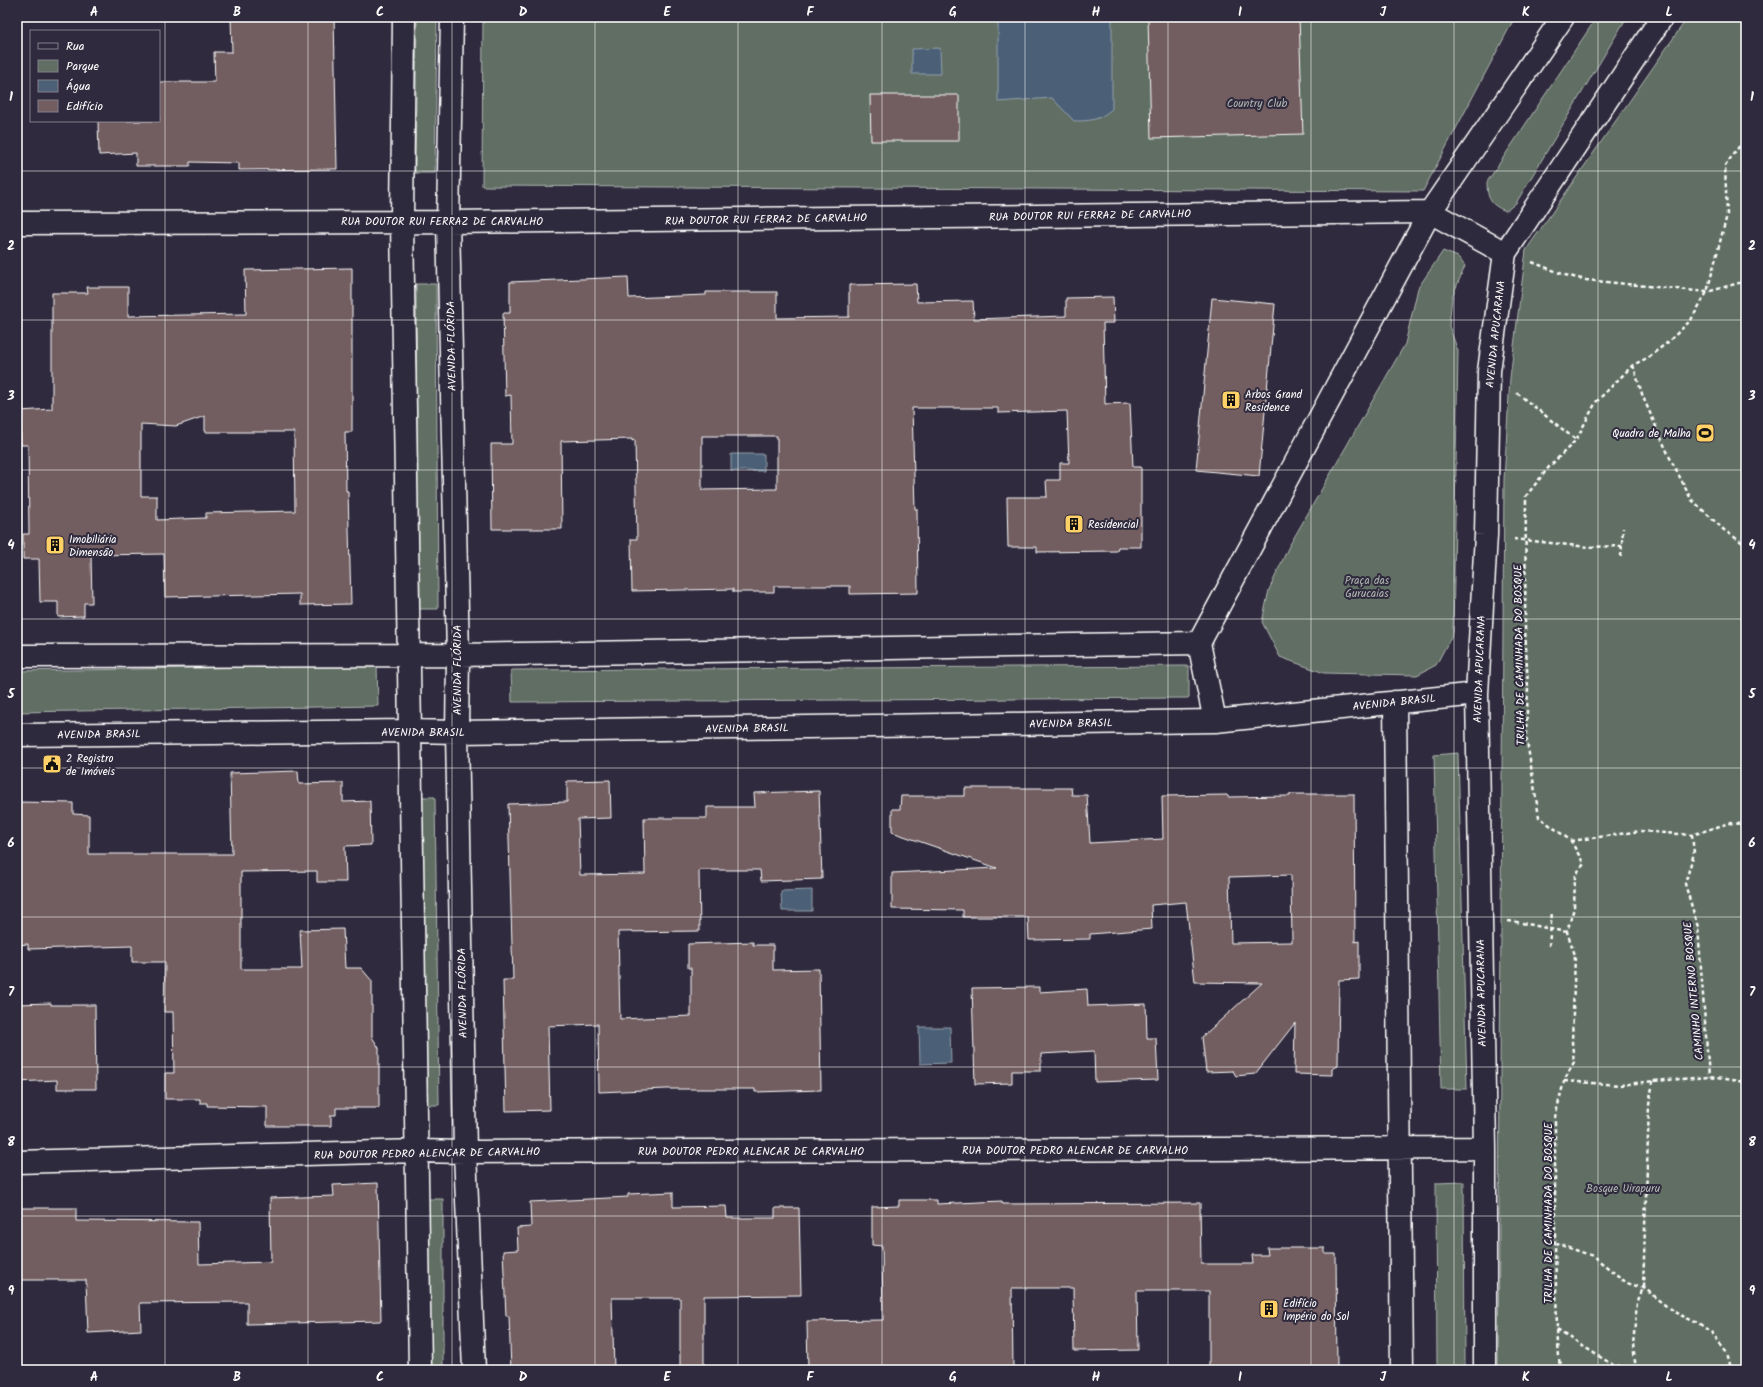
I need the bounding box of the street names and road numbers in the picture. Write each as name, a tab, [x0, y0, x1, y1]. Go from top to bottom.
street label: RUA DOUTOR RUI FERRAZ DE CARVALHO	[989, 205, 1191, 227]
street label: RUA DOUTOR RUI FERRAZ DE CARVALHO	[665, 209, 867, 231]
street label: RUA DOUTOR RUI FERRAZ DE CARVALHO	[341, 213, 543, 231]
street label: AVENIDA APUCARANA	[1481, 279, 1511, 389]
street label: AVENIDA FLÓRIDA	[442, 300, 462, 391]
street label: TRILHA DE CAMINHADA DO BOSQUE	[1509, 564, 1531, 746]
street label: AVENIDA APUCARANA	[1469, 615, 1491, 723]
street label: AVENIDA FLÓRIDA	[449, 625, 467, 715]
street label: AVENIDA BRASIL	[1352, 690, 1437, 716]
street label: AVENIDA BRASIL	[1029, 714, 1113, 734]
street label: AVENIDA BRASIL	[705, 719, 789, 739]
street label: AVENIDA BRASIL	[381, 724, 465, 742]
street label: AVENIDA BRASIL	[57, 725, 141, 745]
street label: CAMINHO INTERNO BOSQUE	[1679, 920, 1709, 1061]
street label: AVENIDA APUCARANA	[1472, 939, 1492, 1047]
street label: AVENIDA FLÓRIDA	[453, 947, 473, 1038]
street label: TRILHA DE CAMINHADA DO BOSQUE	[1540, 1122, 1558, 1304]
street label: RUA DOUTOR PEDRO ALENCAR DE CARVALHO	[962, 1142, 1188, 1160]
street label: RUA DOUTOR PEDRO ALENCAR DE CARVALHO	[314, 1143, 540, 1165]
street label: RUA DOUTOR PEDRO ALENCAR DE CARVALHO	[638, 1143, 864, 1161]

